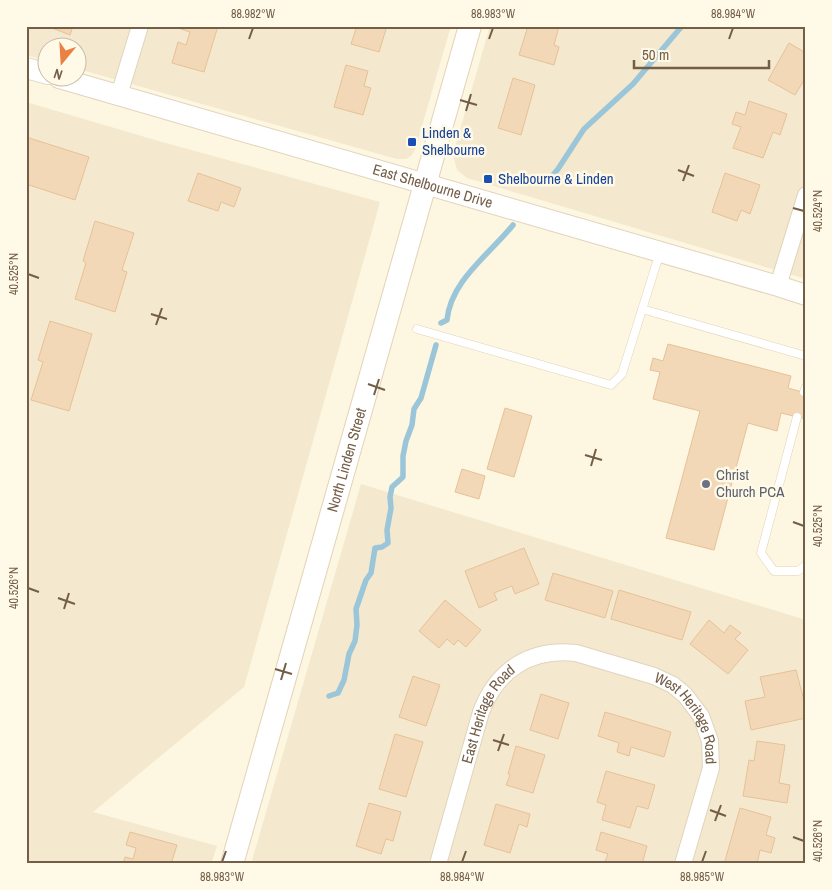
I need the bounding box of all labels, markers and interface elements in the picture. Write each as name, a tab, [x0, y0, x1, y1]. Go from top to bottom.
text: 88.982°W	[231, 6, 276, 22]
text: 88.983°W	[471, 6, 516, 22]
text: 88.984°W	[711, 6, 756, 22]
north arrow	[38, 38, 88, 88]
scale bar	[634, 38, 770, 70]
text: 50 m	[642, 44, 669, 65]
text: N	[51, 65, 65, 84]
place label: Linden & Shelbourne	[422, 122, 485, 160]
marker: Linden & Shelbourne	[406, 136, 418, 148]
street label: East Shelbourne Drive	[370, 158, 495, 213]
place label: Shelbourne & Linden	[498, 168, 614, 189]
marker: Shelbourne & Linden	[482, 173, 494, 185]
text: 40.524°N	[810, 190, 826, 232]
text: 40.525°N	[6, 253, 22, 295]
street label: North Linden Street	[321, 405, 371, 514]
place label: Christ Church PCA	[716, 464, 785, 502]
marker: Christ Church PCA	[700, 478, 712, 490]
text: 40.525°N	[810, 505, 826, 547]
text: 40.526°N	[6, 567, 22, 609]
street label: East Heritage Road	[456, 659, 519, 766]
street label: West Heritage Road	[651, 667, 722, 765]
text: 40.526°N	[810, 820, 826, 862]
text: 88.983°W	[200, 869, 245, 885]
text: 88.984°W	[440, 869, 485, 885]
text: 88.985°W	[680, 869, 725, 885]

